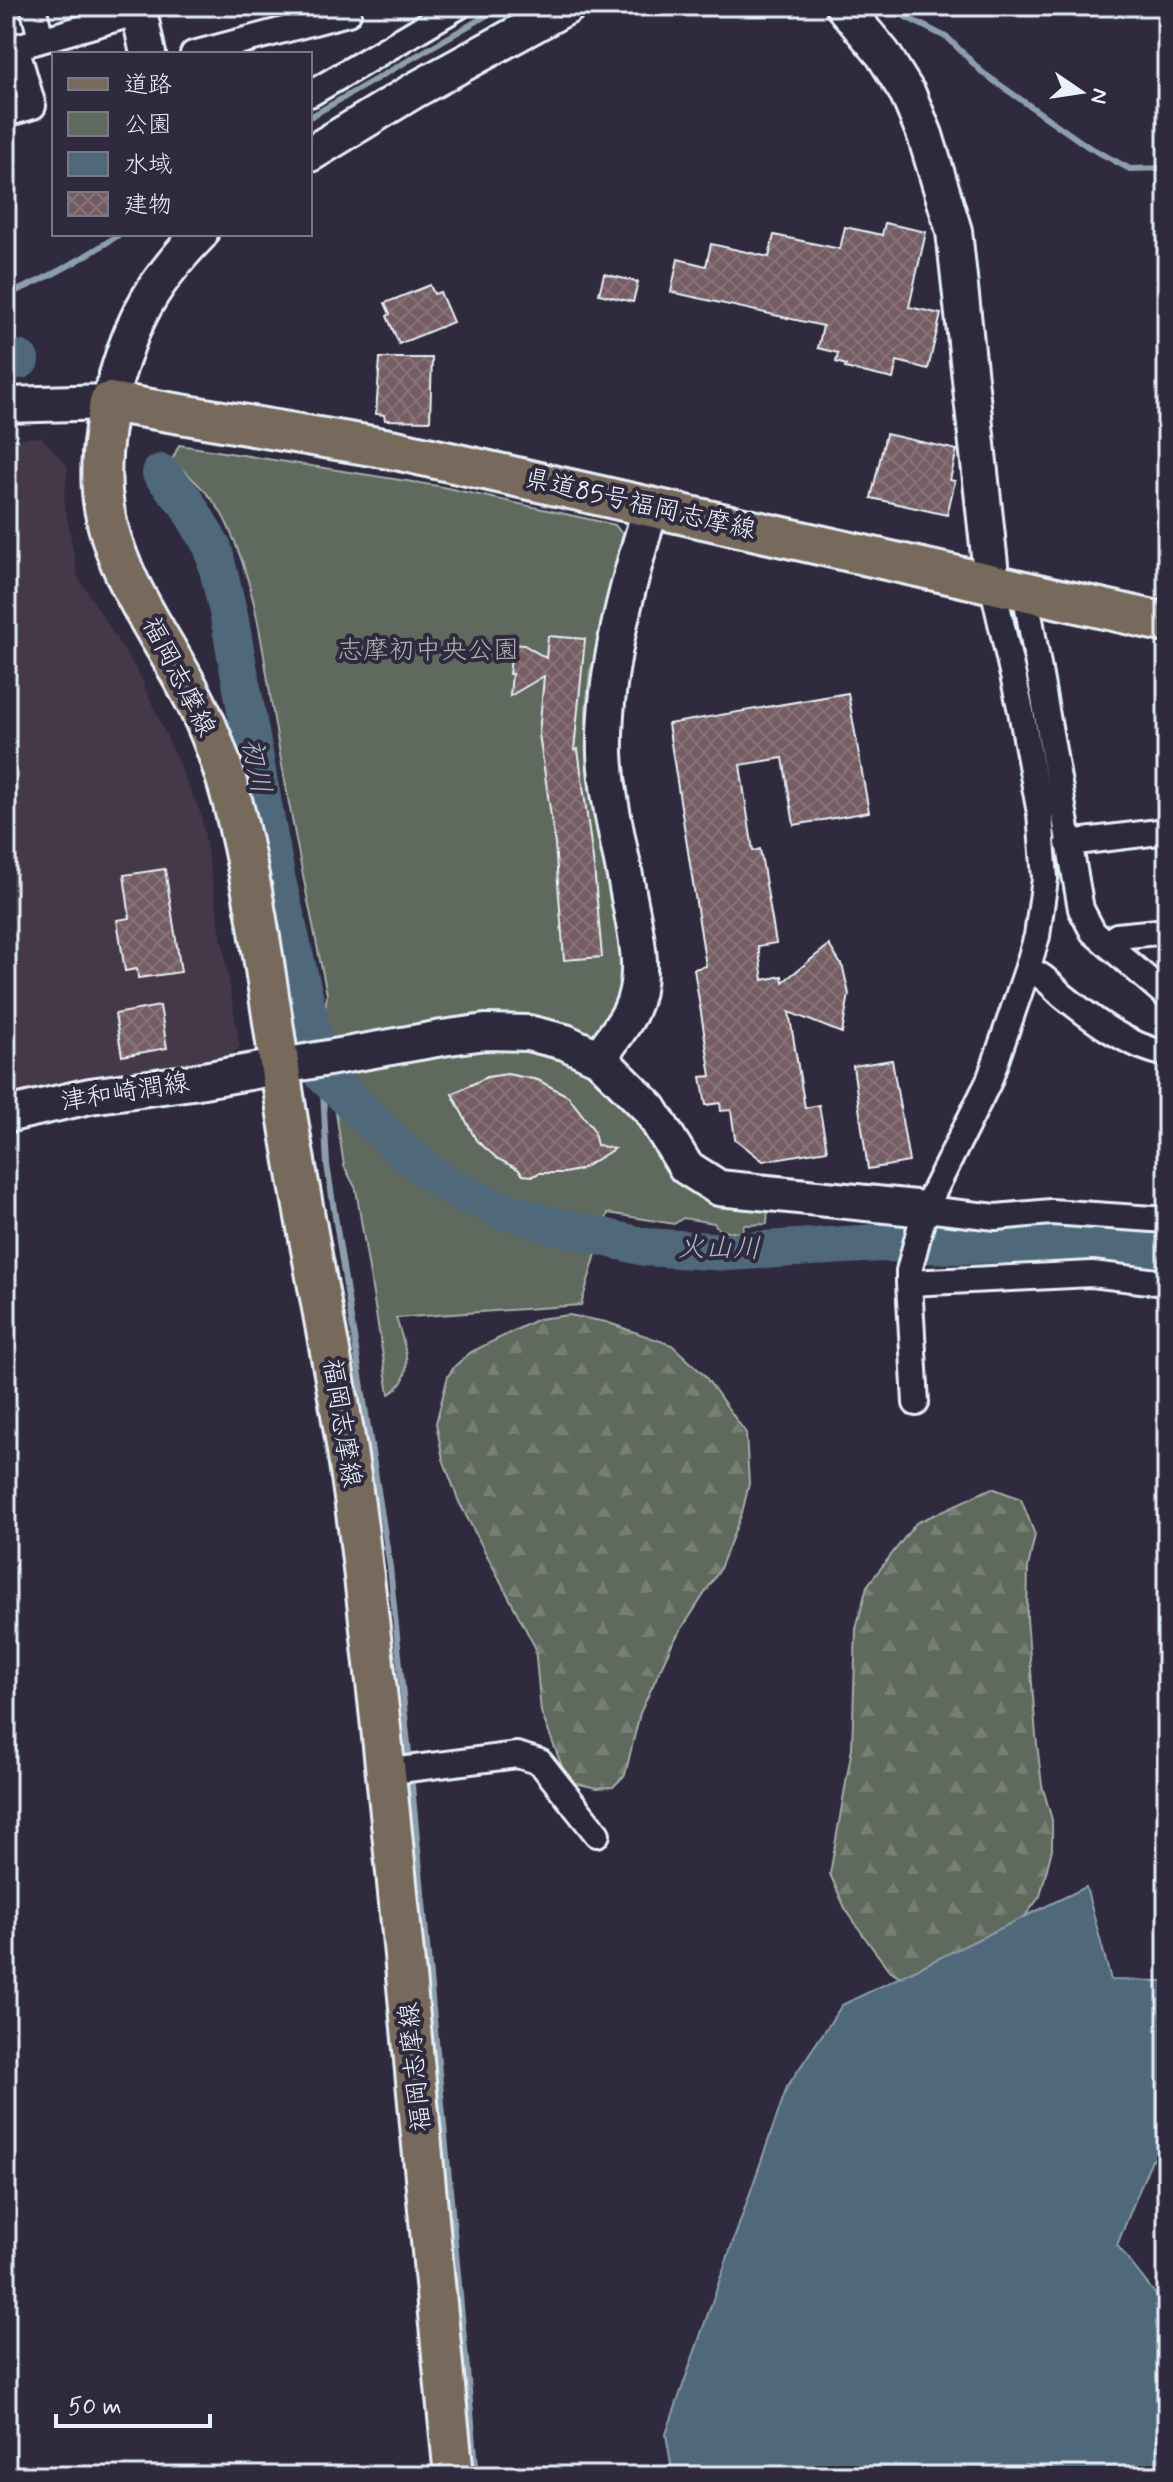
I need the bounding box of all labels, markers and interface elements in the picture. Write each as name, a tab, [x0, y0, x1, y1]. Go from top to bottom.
legend	[52, 52, 312, 236]
north arrow	[1041, 52, 1121, 132]
text: 道路	[124, 70, 172, 101]
text: N	[1083, 86, 1114, 106]
text: 公園	[124, 110, 172, 141]
text: 水域	[124, 150, 172, 181]
text: 建物	[124, 190, 172, 221]
street label: 県道85号福岡志摩線	[521, 462, 759, 548]
street label: 福岡志摩線	[133, 611, 223, 743]
park label: 志摩初中央公園	[337, 634, 519, 668]
water label: 初川	[231, 735, 279, 797]
street label: 津和崎潤線	[58, 1066, 192, 1120]
water label: 火山川	[677, 1230, 761, 1268]
street label: 福岡志摩線	[314, 1356, 368, 1490]
street label: 福岡志摩線	[392, 2001, 440, 2133]
scale bar	[56, 2378, 210, 2428]
text: 50 m	[68, 2392, 122, 2423]

